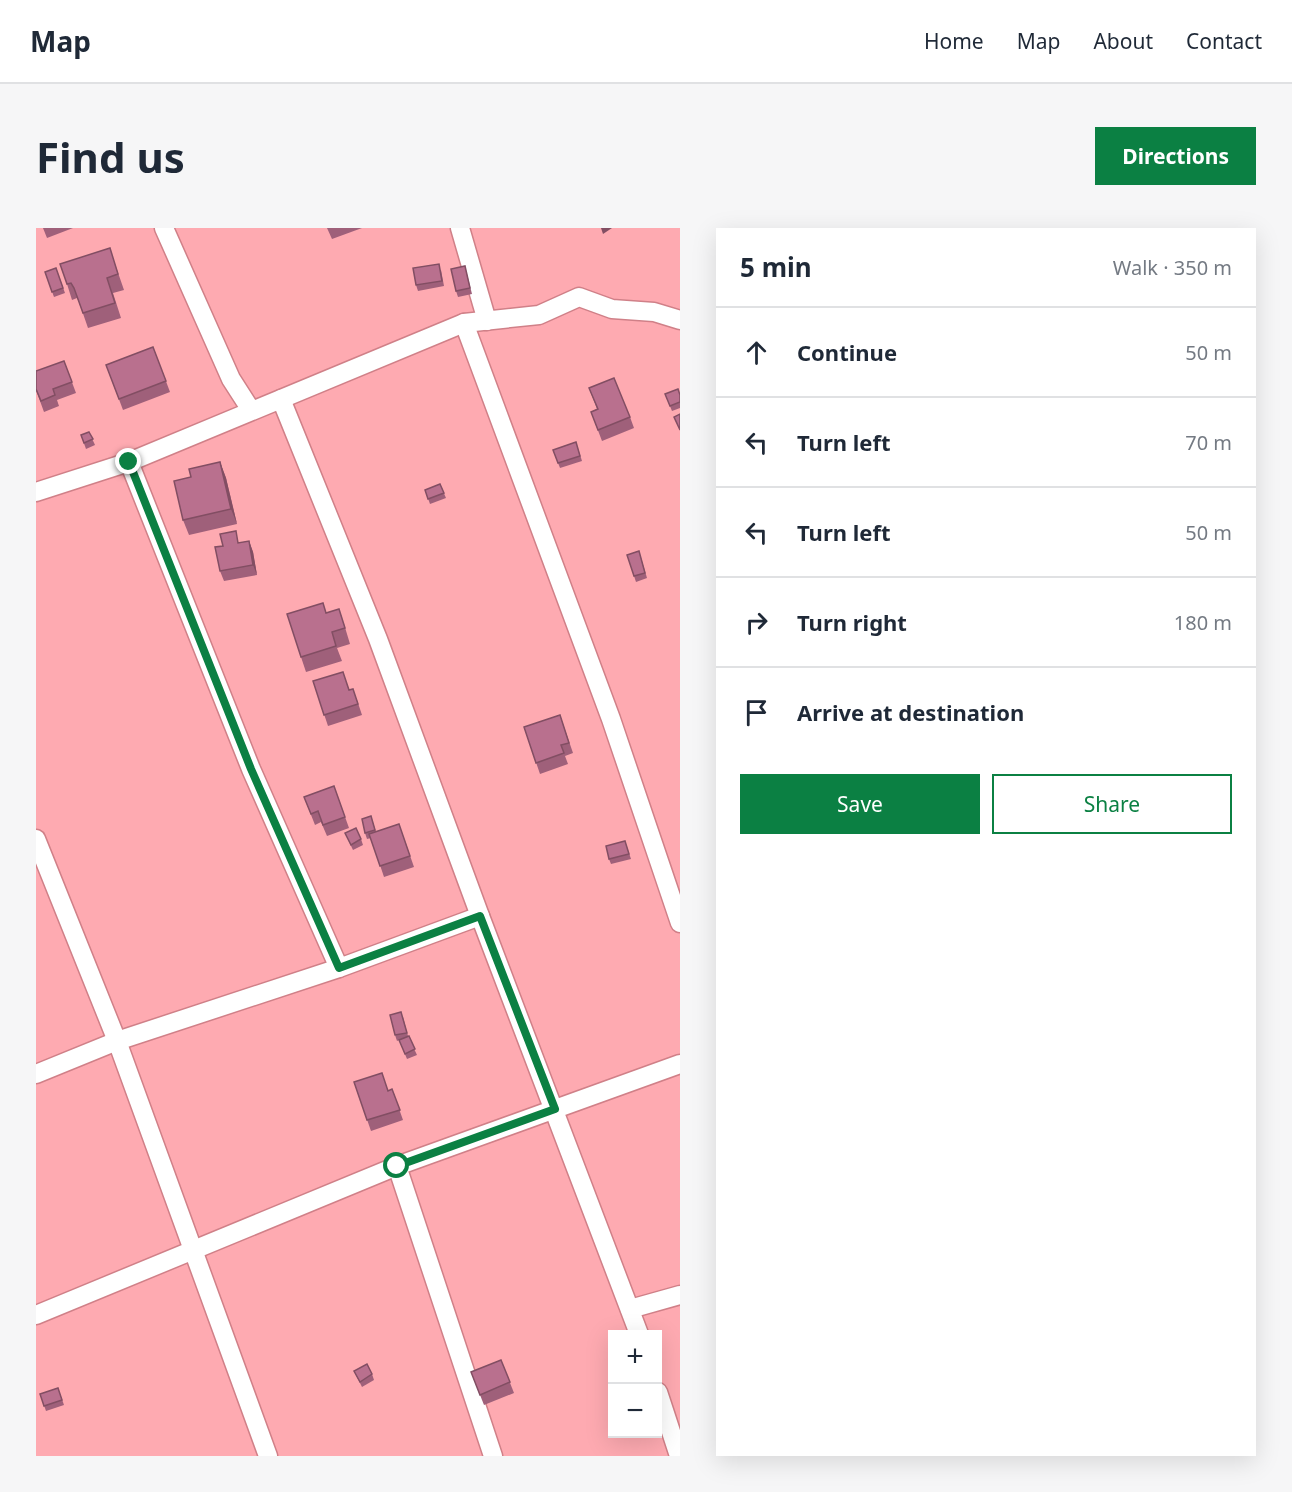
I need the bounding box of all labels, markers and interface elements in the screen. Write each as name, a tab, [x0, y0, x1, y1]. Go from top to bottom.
text: Map	[30, 22, 91, 60]
text: Home	[924, 27, 984, 55]
text: Map	[1017, 27, 1060, 55]
text: About	[1093, 27, 1153, 55]
text: Contact	[1186, 27, 1262, 55]
button: Directions	[1095, 127, 1256, 185]
text: Find us	[36, 128, 185, 185]
text: 5 min	[740, 249, 812, 285]
text: Walk · 350 m	[1113, 254, 1232, 281]
icon: ahead	[740, 336, 773, 369]
text: Continue	[797, 337, 897, 367]
text: 50 m	[1185, 339, 1232, 366]
icon: left	[740, 426, 773, 459]
text: Turn left	[797, 427, 891, 457]
text: 70 m	[1185, 429, 1232, 456]
route end	[115, 448, 141, 474]
icon: left	[740, 516, 773, 549]
text: Turn left	[797, 517, 891, 547]
text: 50 m	[1185, 519, 1232, 546]
icon: right	[740, 606, 773, 639]
text: Turn right	[797, 607, 907, 637]
text: 180 m	[1174, 609, 1232, 636]
icon: arrive	[740, 696, 773, 729]
text: Arrive at destination	[797, 697, 1024, 727]
button: Save	[740, 774, 980, 834]
button: Share	[992, 774, 1232, 834]
route start	[383, 1152, 409, 1178]
map controls	[608, 1330, 662, 1438]
button: +	[608, 1330, 662, 1384]
button: −	[608, 1384, 662, 1438]

